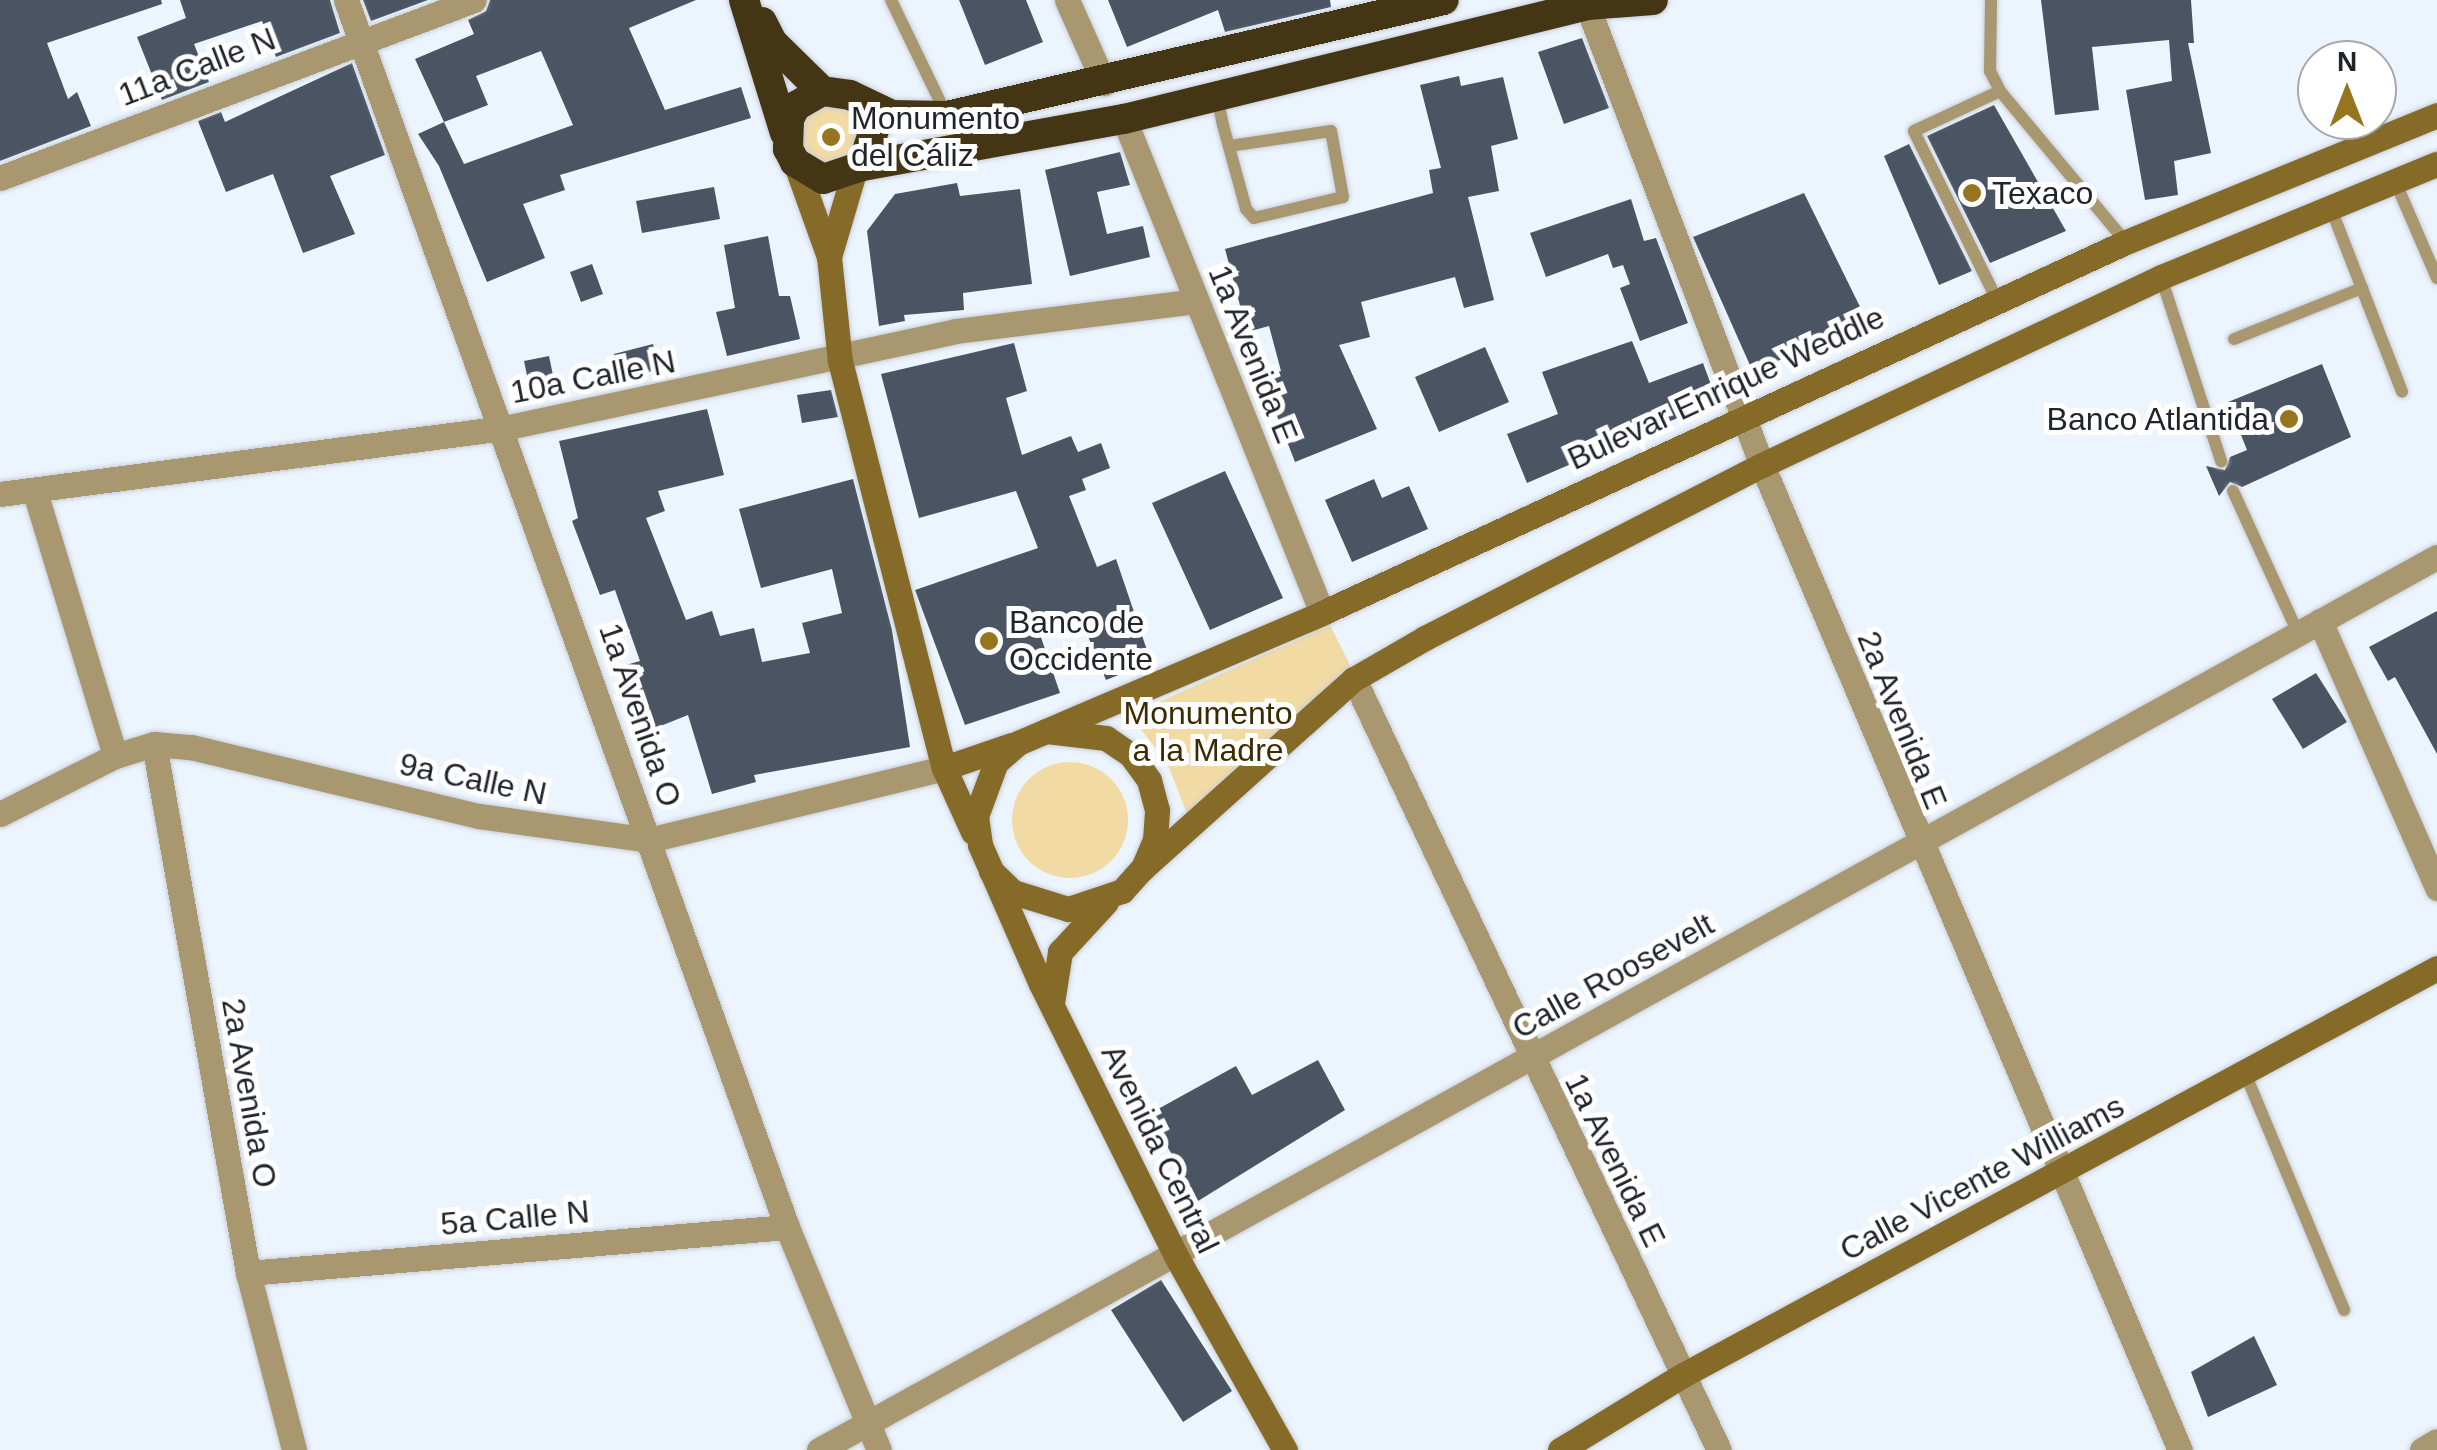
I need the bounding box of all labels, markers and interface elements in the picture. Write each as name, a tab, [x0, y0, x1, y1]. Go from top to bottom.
street label: 11a Calle N	[113, 20, 281, 114]
north arrow	[2297, 40, 2397, 140]
text: N	[2337, 46, 2357, 77]
place label: Monumento del Cáliz	[851, 100, 1020, 175]
marker: Monumento del Cáliz	[820, 126, 842, 148]
place label: Texaco	[1992, 174, 2093, 212]
marker: Texaco	[1961, 182, 1983, 204]
street label: 1a Avenida E	[1200, 259, 1306, 449]
street label: Bulevar Enrique Weddle	[1562, 298, 1890, 478]
street label: 10a Calle N	[507, 342, 679, 412]
place label: Banco Atlantida	[2045, 400, 2269, 438]
marker: Banco Atlantida	[2278, 408, 2300, 430]
place label: Banco de Occidente	[1009, 604, 1153, 679]
street label: 1a Avenida O	[590, 617, 690, 813]
street label: 2a Avenida E	[1849, 625, 1955, 815]
marker: Banco de Occidente	[978, 630, 1000, 652]
park label: Monumento a la Madre	[1124, 695, 1292, 770]
street label: 9a Calle N	[396, 745, 550, 813]
street label: Calle Roosevelt	[1506, 905, 1720, 1047]
street label: 2a Avenida O	[213, 994, 285, 1192]
street label: Avenida Central	[1093, 1039, 1227, 1259]
street label: 1a Avenida E	[1556, 1066, 1674, 1254]
street label: Calle Vicente Williams	[1834, 1087, 2130, 1269]
street label: 5a Calle N	[439, 1192, 591, 1244]

